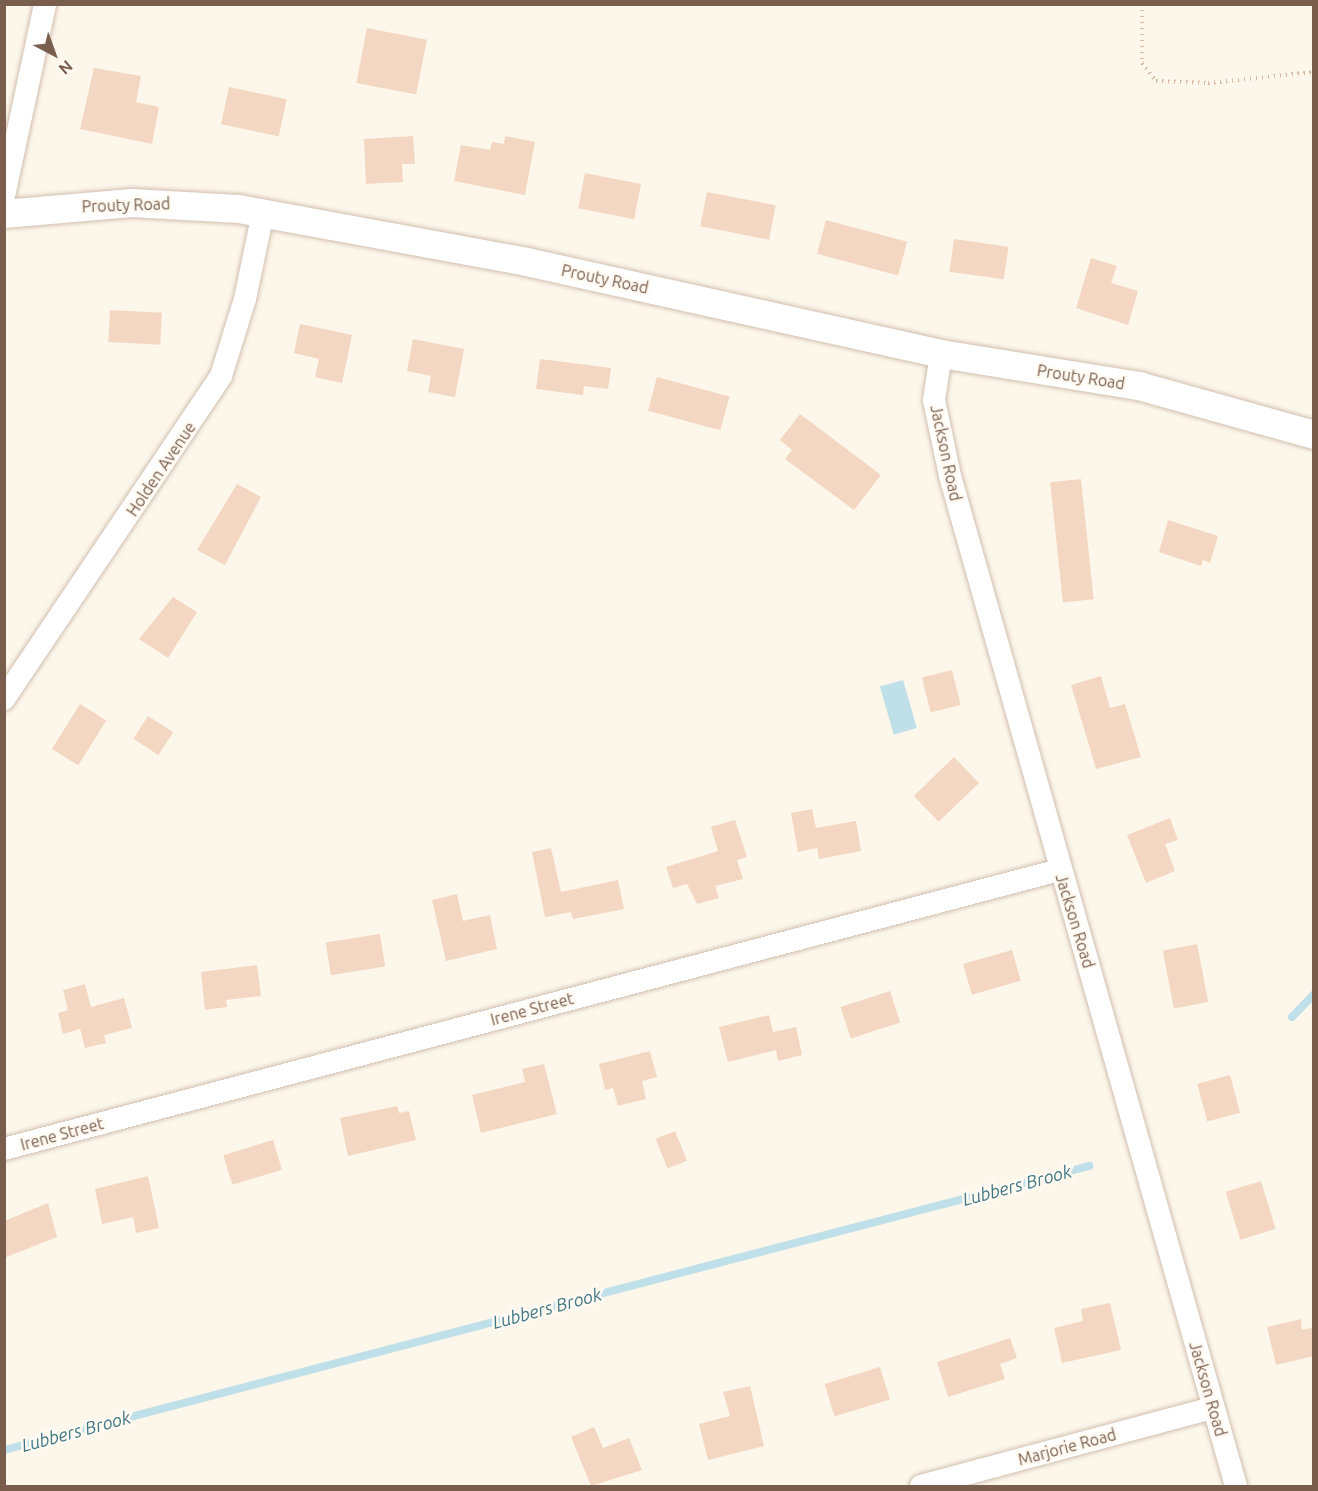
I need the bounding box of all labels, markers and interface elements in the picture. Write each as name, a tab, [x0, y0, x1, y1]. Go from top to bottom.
north arrow	[24, 24, 84, 84]
text: N	[55, 57, 76, 78]
street label: Prouty Road	[81, 194, 171, 216]
street label: Prouty Road	[560, 260, 650, 298]
street label: Prouty Road	[1036, 361, 1126, 393]
street label: Jackson Road	[926, 403, 966, 503]
street label: Holden Avenue	[122, 418, 200, 520]
street label: Jackson Road	[1052, 872, 1098, 970]
street label: Irene Street	[488, 989, 576, 1029]
street label: Irene Street	[18, 1114, 106, 1154]
water label: Lubbers Brook	[960, 1160, 1074, 1210]
water label: Lubbers Brook	[490, 1283, 604, 1333]
street label: Jackson Road	[1185, 1339, 1231, 1439]
water label: Lubbers Brook	[19, 1406, 133, 1456]
street label: Marjorie Road	[1016, 1425, 1118, 1469]

